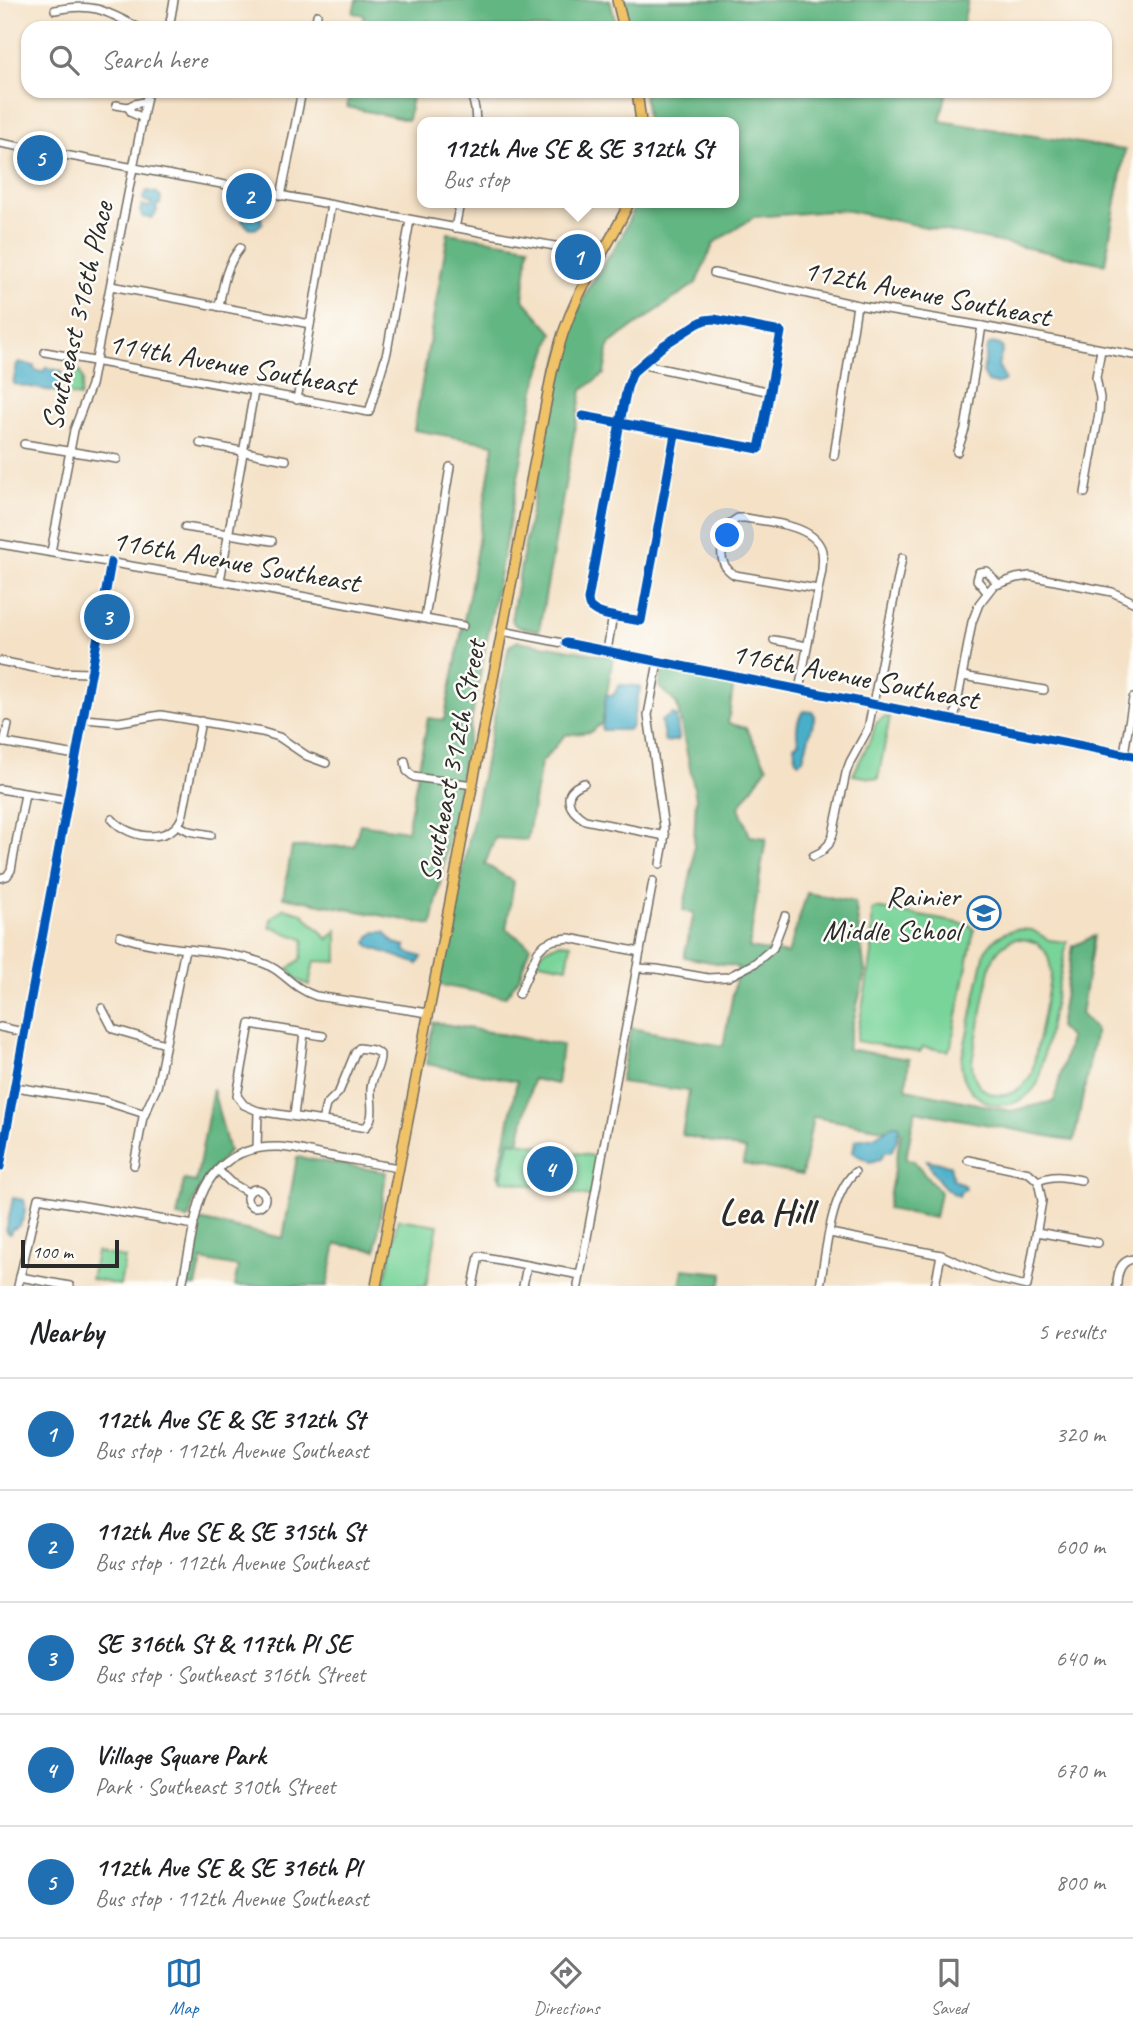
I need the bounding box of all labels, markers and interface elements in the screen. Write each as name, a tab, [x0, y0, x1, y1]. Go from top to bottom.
search box	[21, 21, 1112, 98]
icon: search	[45, 41, 83, 79]
text: Search here	[101, 43, 207, 76]
popup	[417, 117, 739, 208]
pin: 5	[17, 132, 63, 184]
text: 112th Ave SE & SE 312th St	[443, 132, 713, 165]
text: Bus stop	[443, 165, 509, 194]
pin: 2	[226, 170, 272, 222]
street label: Southeast 316th Place	[32, 196, 122, 434]
pin: 1	[555, 231, 601, 283]
street label: 112th Avenue Southeast	[801, 250, 1056, 336]
street label: 114th Avenue Southeast	[105, 324, 362, 405]
your location	[710, 518, 744, 552]
street label: 116th Avenue Southeast	[109, 521, 366, 602]
pin: 3	[84, 591, 130, 643]
street label: 116th Avenue Southeast	[729, 633, 984, 719]
street label: Southeast 312th Street	[410, 634, 495, 885]
place label: Rainier Middle School	[822, 877, 965, 949]
school or university icon: Rainier Middle School	[965, 894, 1003, 932]
pin: 4	[527, 1143, 573, 1195]
district label: Lea Hill	[719, 1188, 819, 1235]
scale bar	[21, 1237, 119, 1269]
text: 100 m	[32, 1240, 73, 1264]
text: Nearby	[28, 1313, 104, 1351]
text: 5 results	[1038, 1317, 1105, 1346]
text: 112th Ave SE & SE 312th St	[95, 1403, 365, 1436]
text: 1	[46, 1420, 56, 1449]
text: 320 m	[1056, 1420, 1105, 1449]
text: Bus stop · 112th Avenue Southeast	[95, 1436, 368, 1465]
text: 112th Ave SE & SE 315th St	[95, 1515, 364, 1548]
text: 2	[46, 1532, 56, 1561]
text: 600 m	[1056, 1532, 1105, 1561]
text: Bus stop · 112th Avenue Southeast	[95, 1548, 368, 1577]
text: SE 316th St & 117th Pl SE	[95, 1627, 351, 1660]
text: 3	[46, 1644, 56, 1673]
text: 640 m	[1056, 1644, 1105, 1673]
text: Bus stop · Southeast 316th Street	[95, 1660, 365, 1689]
text: Village Square Park	[95, 1739, 266, 1772]
text: 4	[46, 1756, 56, 1785]
text: 670 m	[1056, 1756, 1105, 1785]
text: Park · Southeast 310th Street	[95, 1772, 335, 1801]
text: 112th Ave SE & SE 316th Pl	[95, 1851, 360, 1884]
text: 5	[46, 1868, 56, 1897]
text: 800 m	[1056, 1868, 1105, 1897]
text: Bus stop · 112th Avenue Southeast	[95, 1884, 368, 1913]
tab: Map	[165, 1954, 203, 2020]
tab: Directions	[533, 1954, 600, 2020]
tab: Saved	[930, 1954, 968, 2020]

